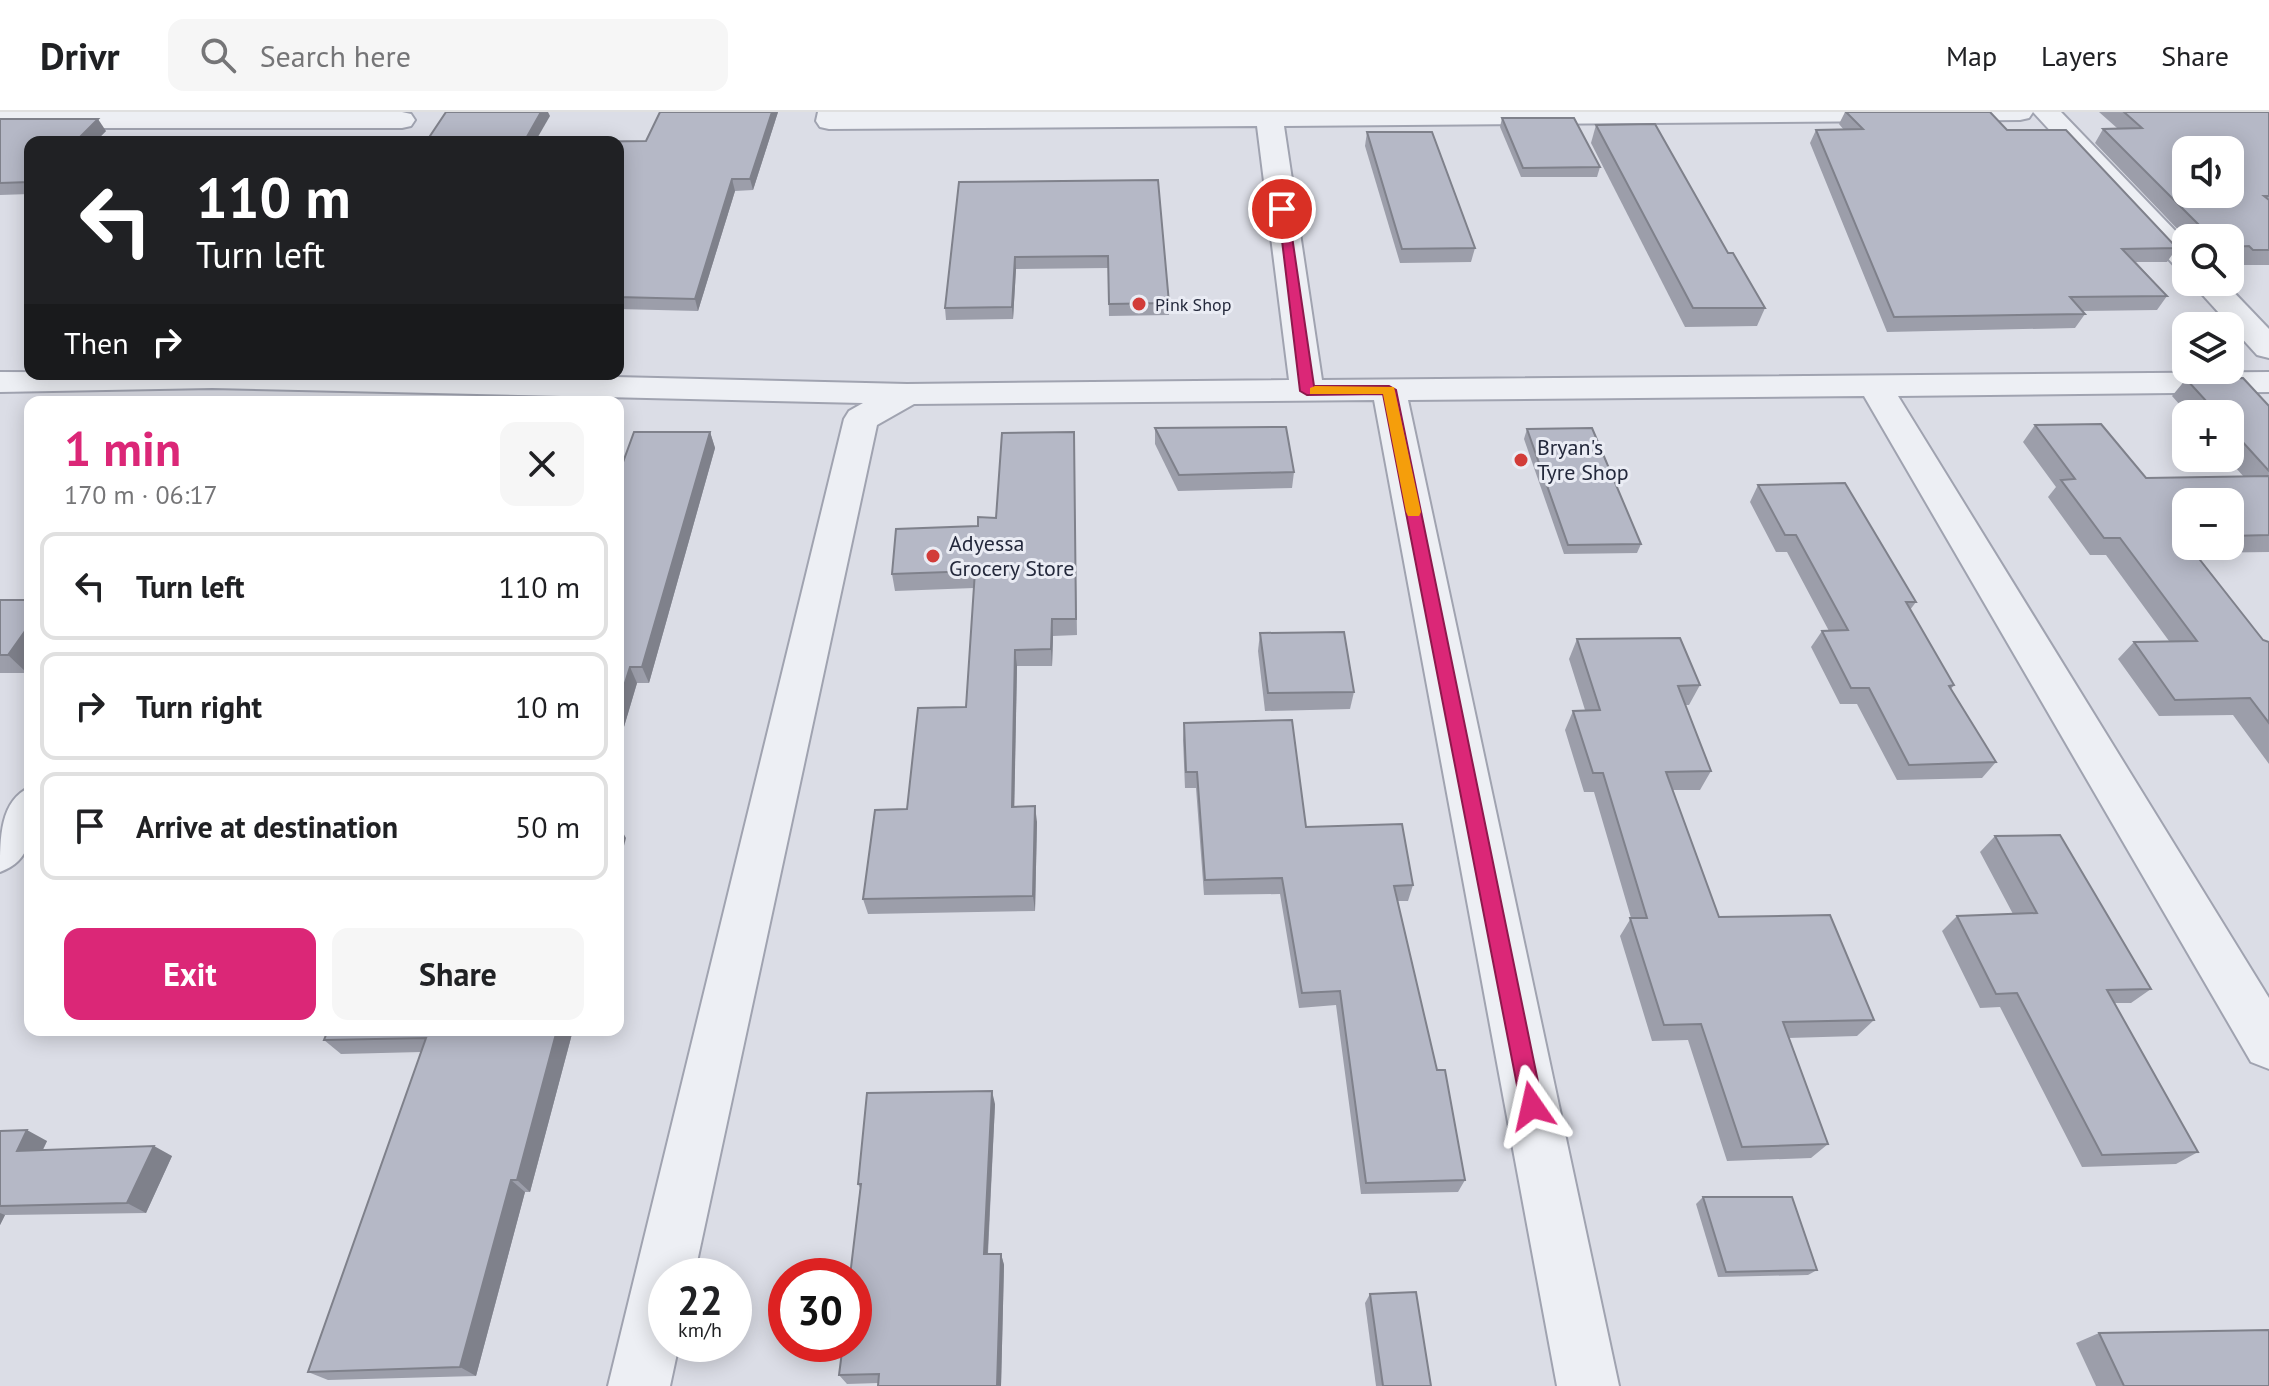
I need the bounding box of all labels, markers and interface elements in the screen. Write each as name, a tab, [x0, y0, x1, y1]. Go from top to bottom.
search box	[168, 19, 728, 91]
text: Drivr	[40, 31, 120, 80]
icon: search	[196, 33, 240, 77]
text: Search here	[260, 36, 411, 75]
text: Map	[1946, 37, 1997, 74]
text: Layers	[2041, 37, 2117, 74]
text: Share	[2161, 37, 2229, 74]
map controls	[2172, 136, 2244, 560]
button: sound	[2172, 136, 2244, 208]
text: 110 m	[196, 161, 351, 233]
icon: left	[64, 168, 168, 272]
pin	[1248, 175, 1316, 243]
icon: arrive	[1260, 187, 1304, 231]
button: search	[2172, 224, 2244, 296]
text: Turn left	[196, 231, 325, 278]
place label: Pink Shop	[1155, 293, 1231, 316]
marker: Pink Shop	[1130, 295, 1148, 313]
button: layers	[2172, 312, 2244, 384]
icon: right	[145, 320, 189, 364]
text: Then	[64, 323, 129, 362]
button: +	[2172, 400, 2244, 472]
text: 1 min	[64, 417, 181, 479]
button: close	[500, 422, 584, 506]
place label: Bryan's Tyre Shop	[1537, 433, 1629, 486]
marker: Bryan's Tyre Shop	[1512, 451, 1530, 469]
text: 170 m · 06:17	[64, 478, 218, 511]
button: −	[2172, 488, 2244, 560]
place label: Adyessa Grocery Store	[949, 529, 1075, 582]
marker: Adyessa Grocery Store	[924, 547, 942, 565]
icon: left	[68, 564, 112, 608]
text: Turn left	[136, 567, 244, 606]
text: 110 m	[499, 567, 580, 606]
icon: right	[68, 684, 112, 728]
text: Turn right	[136, 687, 262, 726]
text: 10 m	[515, 687, 580, 726]
icon: arrive	[68, 804, 112, 848]
text: Arrive at destination	[136, 807, 398, 846]
text: 50 m	[515, 807, 580, 846]
button: Exit	[64, 928, 316, 1020]
button: Share	[332, 928, 584, 1020]
position arrow	[1490, 1064, 1574, 1148]
speed limit sign: 30	[768, 1258, 872, 1362]
text: 22	[677, 1274, 723, 1326]
text: km/h	[678, 1317, 722, 1343]

